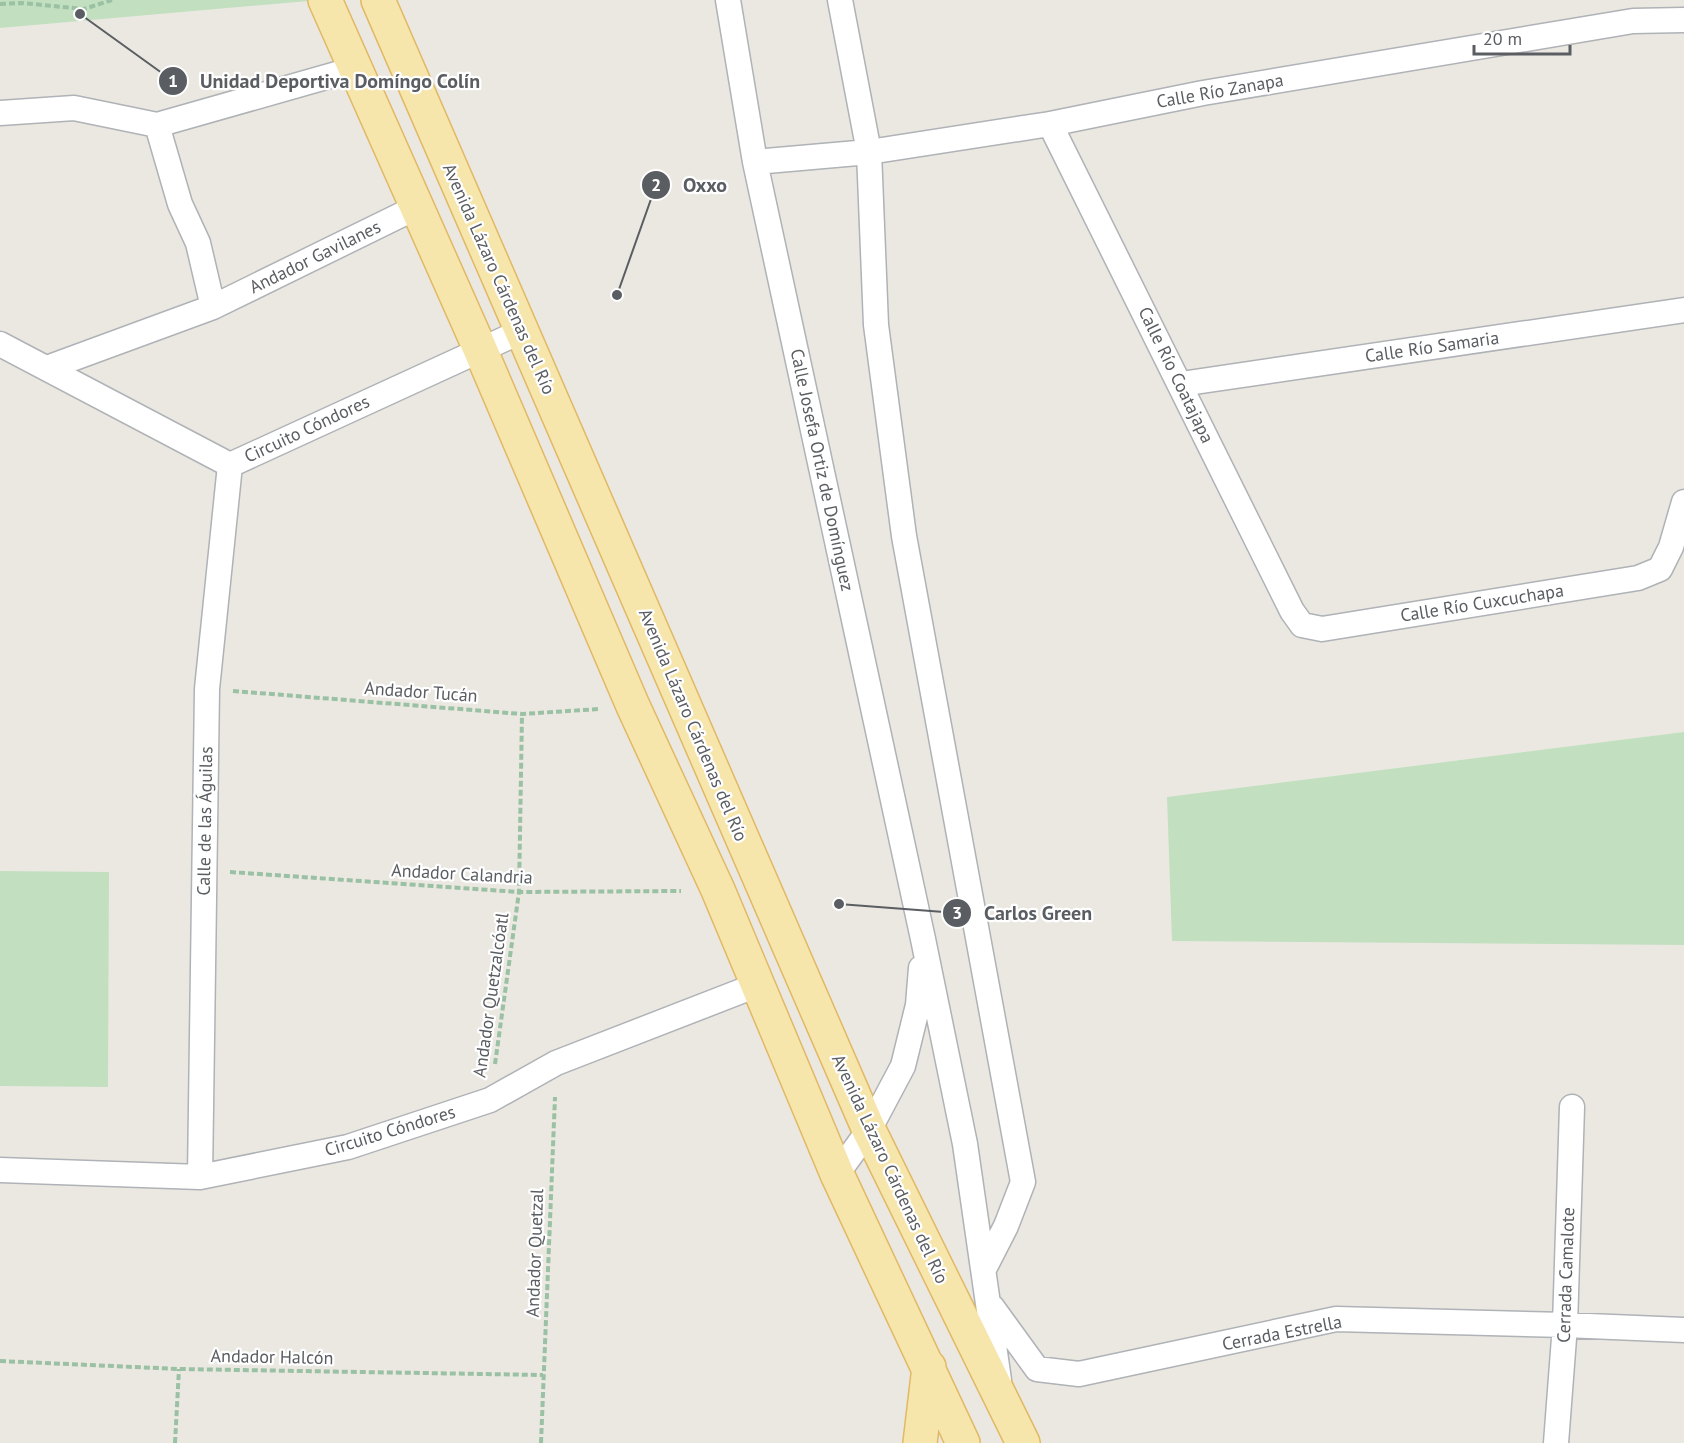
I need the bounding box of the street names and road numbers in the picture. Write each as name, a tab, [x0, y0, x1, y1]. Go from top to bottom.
street label: Calle Río Zanapa	[1155, 68, 1285, 113]
street label: Avenida Lázaro Cárdenas del Río	[438, 160, 561, 398]
street label: Andador Gavilanes	[245, 215, 384, 298]
street label: Calle Río Coatajapa	[1133, 303, 1219, 447]
street label: Calle Río Samaria	[1363, 326, 1500, 367]
street label: Calle Josefa Ortiz de Domínguez	[786, 347, 859, 593]
street label: Circuito Cóndores	[241, 389, 373, 468]
street label: Calle Río Cuxcuchapa	[1399, 578, 1565, 627]
street label: Avenida Lázaro Cárdenas del Río	[634, 605, 753, 845]
street label: Andador Tucán	[364, 676, 478, 707]
street label: Calle de las Águilas	[192, 746, 217, 896]
street label: Andador Calandria	[391, 858, 533, 889]
street label: Andador Quetzalcóatl	[468, 910, 514, 1079]
street label: Avenida Lázaro Cárdenas del Río	[827, 1050, 954, 1287]
street label: Circuito Cóndores	[322, 1100, 458, 1161]
street label: Andador Quetzal	[521, 1188, 548, 1318]
street label: Cerrada Camalote	[1552, 1207, 1579, 1343]
street label: Cerrada Estrella	[1220, 1310, 1344, 1355]
street label: Andador Halcón	[210, 1344, 334, 1369]

